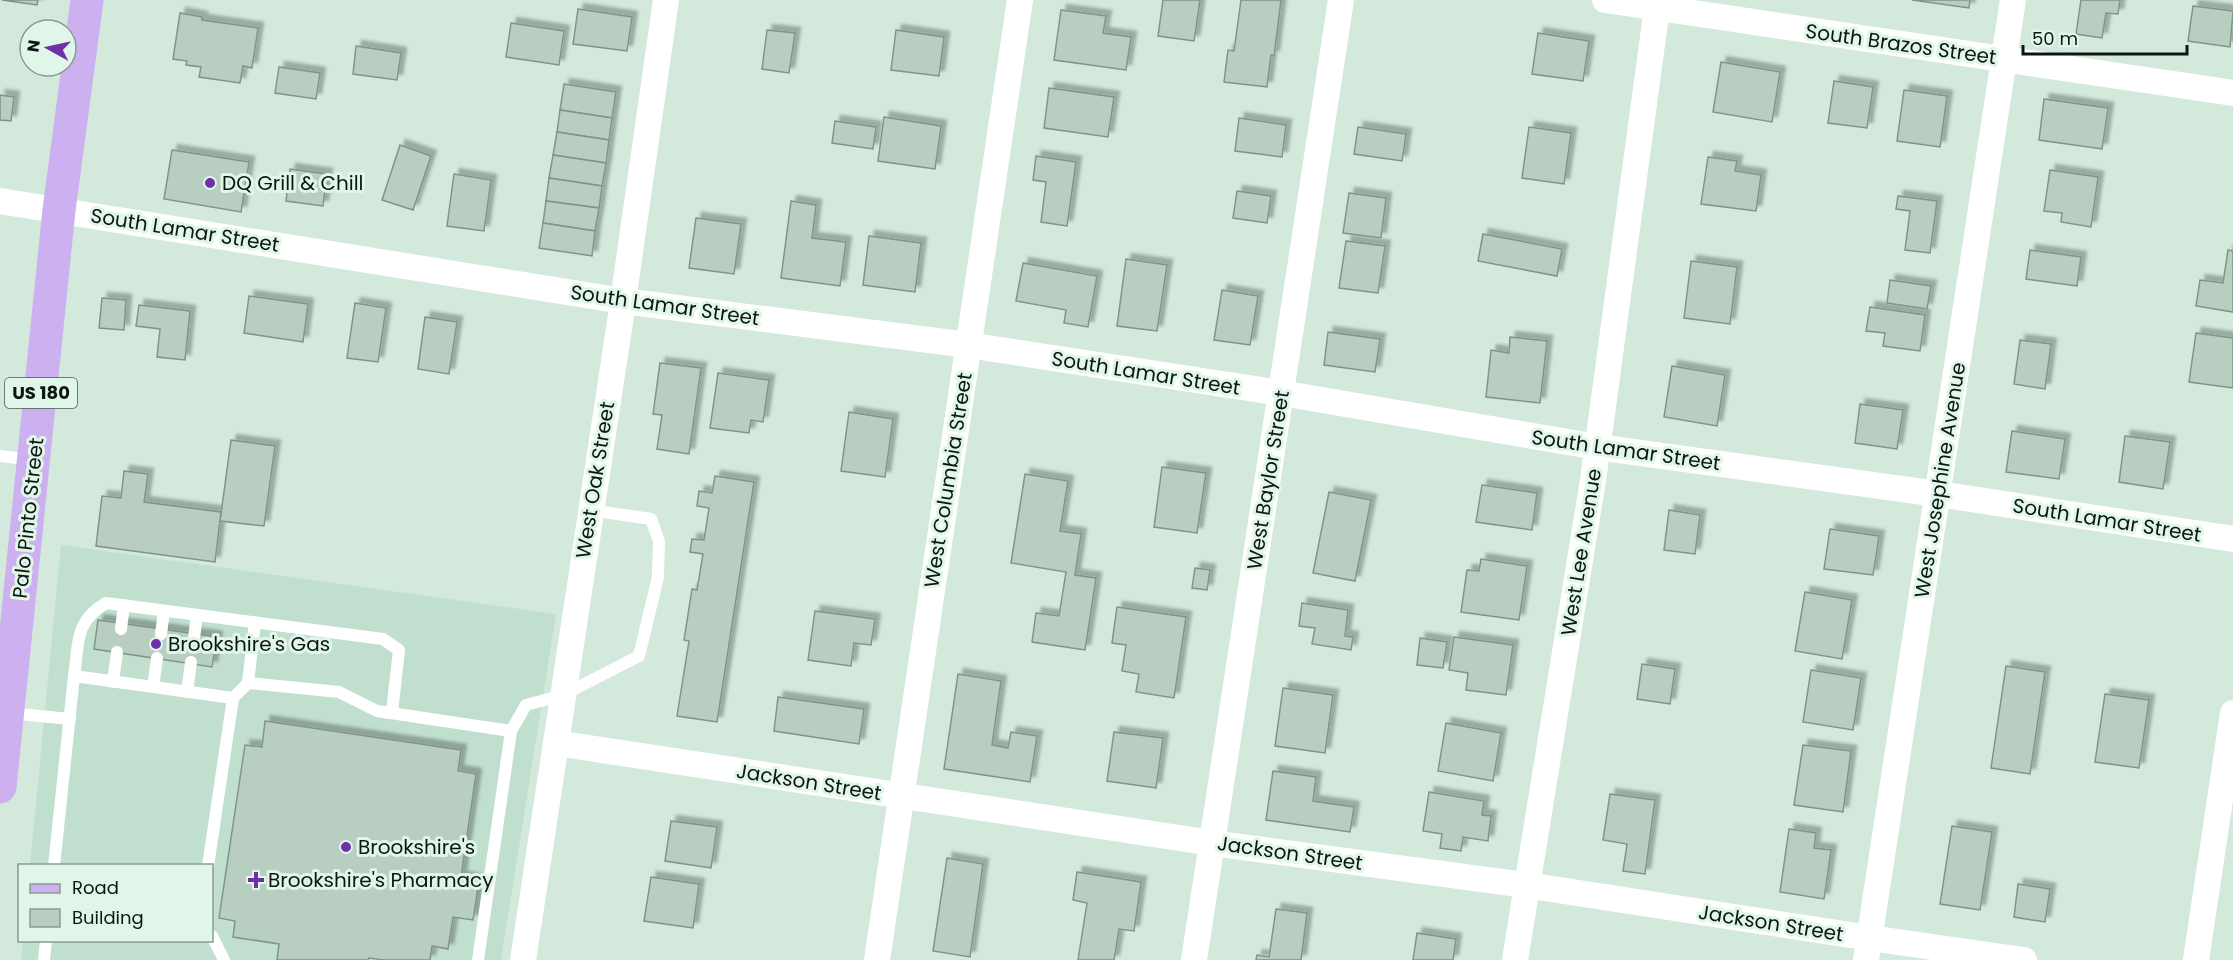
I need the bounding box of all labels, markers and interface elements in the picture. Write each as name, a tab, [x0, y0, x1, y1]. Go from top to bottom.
street label: South Brazos Street	[1804, 17, 1998, 71]
north arrow	[18, 18, 78, 78]
scale bar	[2023, 18, 2186, 56]
text: 50 m	[2032, 26, 2078, 51]
text: N	[21, 38, 46, 54]
place label: DQ Grill & Chill	[222, 169, 363, 197]
marker: DQ Grill & Chill	[203, 176, 217, 190]
street label: South Lamar Street	[89, 201, 281, 259]
street label: South Lamar Street	[569, 278, 761, 332]
street label: South Lamar Street	[1050, 344, 1242, 402]
street label: West Josephine Avenue	[1908, 360, 1972, 600]
street label: West Columbia Street	[917, 370, 979, 590]
road number: US 180	[5, 378, 77, 408]
street label: West Baylor Street	[1240, 388, 1296, 572]
street label: West Oak Street	[569, 400, 621, 560]
street label: South Lamar Street	[1530, 423, 1722, 477]
street label: Palo Pinto Street	[6, 436, 50, 600]
street label: West Lee Avenue	[1554, 466, 1608, 638]
street label: South Lamar Street	[2011, 491, 2203, 549]
place label: Brookshire's Gas	[168, 630, 330, 658]
marker: Brookshire's Gas	[149, 637, 163, 651]
street label: Jackson Street	[734, 757, 884, 807]
street label: Jackson Street	[1216, 829, 1364, 877]
place label: Brookshire's	[358, 833, 475, 861]
marker: Brookshire's	[339, 840, 353, 854]
legend	[18, 864, 213, 942]
place label: Brookshire's Pharmacy	[268, 866, 493, 894]
marker: Brookshire's Pharmacy	[249, 873, 263, 887]
text: Road	[72, 875, 119, 900]
street label: Jackson Street	[1696, 898, 1846, 948]
text: Building	[72, 905, 144, 930]

